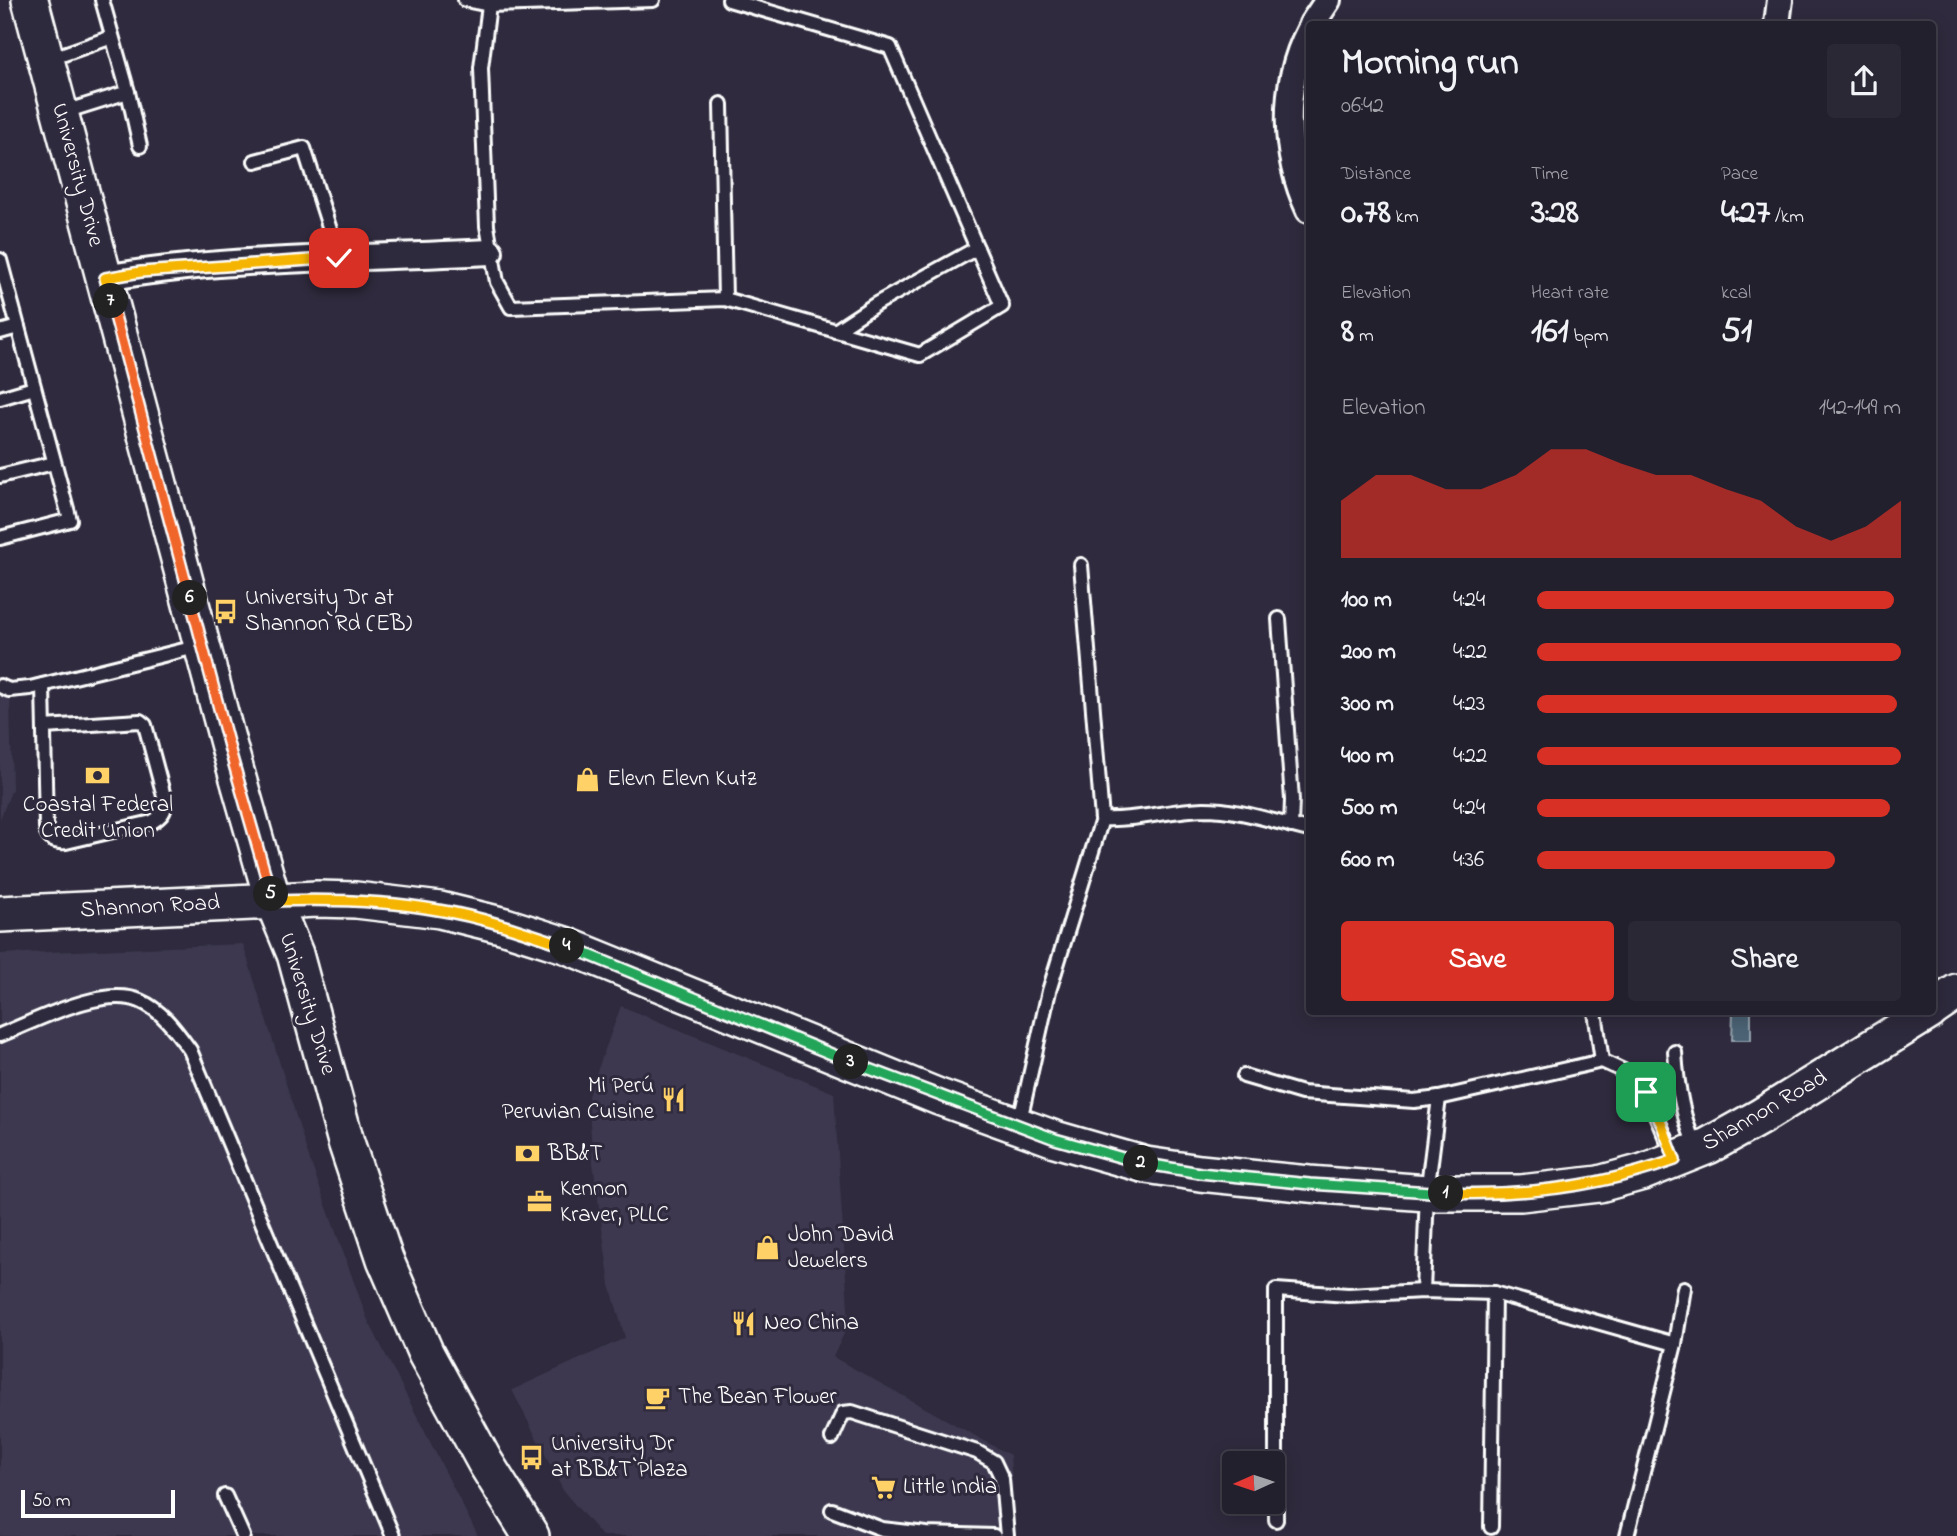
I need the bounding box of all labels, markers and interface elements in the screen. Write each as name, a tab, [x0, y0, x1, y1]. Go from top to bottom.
text: Morning run	[1341, 36, 1519, 92]
button: share	[1827, 44, 1901, 118]
text: 06:42	[1341, 90, 1384, 123]
street label: University Drive	[40, 100, 112, 252]
text: Distance	[1341, 161, 1411, 188]
text: Time	[1531, 161, 1569, 188]
text: Pace	[1721, 161, 1758, 188]
text: 0.78	[1341, 188, 1391, 239]
text: 3:28	[1531, 188, 1579, 239]
text: 4:27	[1721, 188, 1770, 239]
text: km	[1391, 204, 1419, 231]
text: /km	[1770, 204, 1804, 231]
pin	[309, 228, 369, 288]
icon: check	[320, 239, 358, 277]
text: Elevation	[1341, 280, 1411, 307]
text: Heart rate	[1531, 280, 1609, 307]
text: kcal	[1721, 280, 1751, 307]
pin: 7	[94, 284, 128, 318]
text: 7	[107, 287, 114, 314]
text: 8	[1341, 307, 1354, 358]
text: 161	[1531, 307, 1569, 358]
text: 51	[1721, 307, 1752, 358]
text: m	[1354, 323, 1374, 350]
text: bpm	[1569, 323, 1609, 350]
text: Elevation	[1341, 392, 1426, 425]
text: 142–149 m	[1819, 392, 1901, 425]
pin: 6	[172, 580, 208, 616]
place label: University Dr at Shannon Rd (EB)	[245, 582, 412, 641]
text: 6	[185, 584, 194, 611]
text: 100 m	[1341, 584, 1392, 617]
text: 4:24	[1453, 584, 1485, 617]
bus stop icon: University Dr at Shannon Rd (EB)	[211, 597, 239, 625]
text: 200 m	[1341, 636, 1396, 669]
text: 4:22	[1453, 636, 1487, 669]
text: 300 m	[1341, 688, 1394, 721]
text: 4:23	[1453, 688, 1485, 721]
text: 400 m	[1341, 740, 1394, 773]
text: 4:22	[1453, 740, 1487, 773]
bank icon: Coastal Federal Credit Union	[84, 761, 112, 789]
place label: Elevn Elevn Kutz	[607, 763, 757, 796]
shop icon: Elevn Elevn Kutz	[573, 765, 601, 793]
place label: Coastal Federal Credit Union	[23, 789, 173, 848]
text: 500 m	[1341, 792, 1398, 825]
text: 4:24	[1453, 792, 1485, 825]
text: 600 m	[1341, 844, 1395, 877]
text: 4:36	[1453, 844, 1484, 877]
pin: 5	[254, 876, 288, 912]
text: 5	[265, 880, 276, 907]
street label: Shannon Road	[79, 887, 221, 927]
button: Save	[1341, 921, 1614, 1001]
button: Share	[1628, 921, 1901, 1001]
pin: 4	[550, 928, 584, 964]
street label: University Drive	[268, 929, 344, 1080]
text: 4	[563, 932, 570, 959]
pin: 3	[834, 1044, 868, 1080]
text: 3	[847, 1048, 854, 1075]
pin	[1616, 1062, 1676, 1122]
street label: Shannon Road	[1696, 1062, 1834, 1160]
place label: Mi Perú Peruvian Cuisine	[502, 1070, 655, 1129]
icon: arrive	[1627, 1073, 1665, 1111]
restaurant icon: Mi Perú Peruvian Cuisine	[660, 1085, 688, 1113]
place label: BB&T	[547, 1138, 603, 1171]
bank icon: BB&T	[514, 1140, 542, 1168]
pin: 2	[1124, 1146, 1158, 1180]
text: 2	[1136, 1149, 1145, 1176]
place label: Kennon Kraver, PLLC	[560, 1173, 669, 1232]
pin: 1	[1428, 1176, 1464, 1210]
text: 1	[1442, 1179, 1449, 1206]
office icon: Kennon Kraver, PLLC	[526, 1188, 554, 1216]
place label: John David Jewelers	[788, 1219, 894, 1278]
shop icon: John David Jewelers	[754, 1234, 782, 1262]
place label: Neo China	[764, 1307, 859, 1340]
restaurant icon: Neo China	[730, 1309, 758, 1337]
place label: The Bean Flower	[678, 1381, 838, 1414]
cafe icon: The Bean Flower	[644, 1383, 672, 1411]
place label: University Dr at BB&T Plaza	[551, 1428, 688, 1487]
bus stop icon: University Dr at BB&T Plaza	[517, 1443, 545, 1471]
north arrow	[1222, 1451, 1284, 1514]
map controls	[1222, 1451, 1285, 1514]
place label: Little India	[903, 1471, 997, 1504]
supermarket icon: Little India	[869, 1473, 897, 1501]
scale bar	[21, 1487, 175, 1519]
text: 50 m	[32, 1488, 71, 1515]

